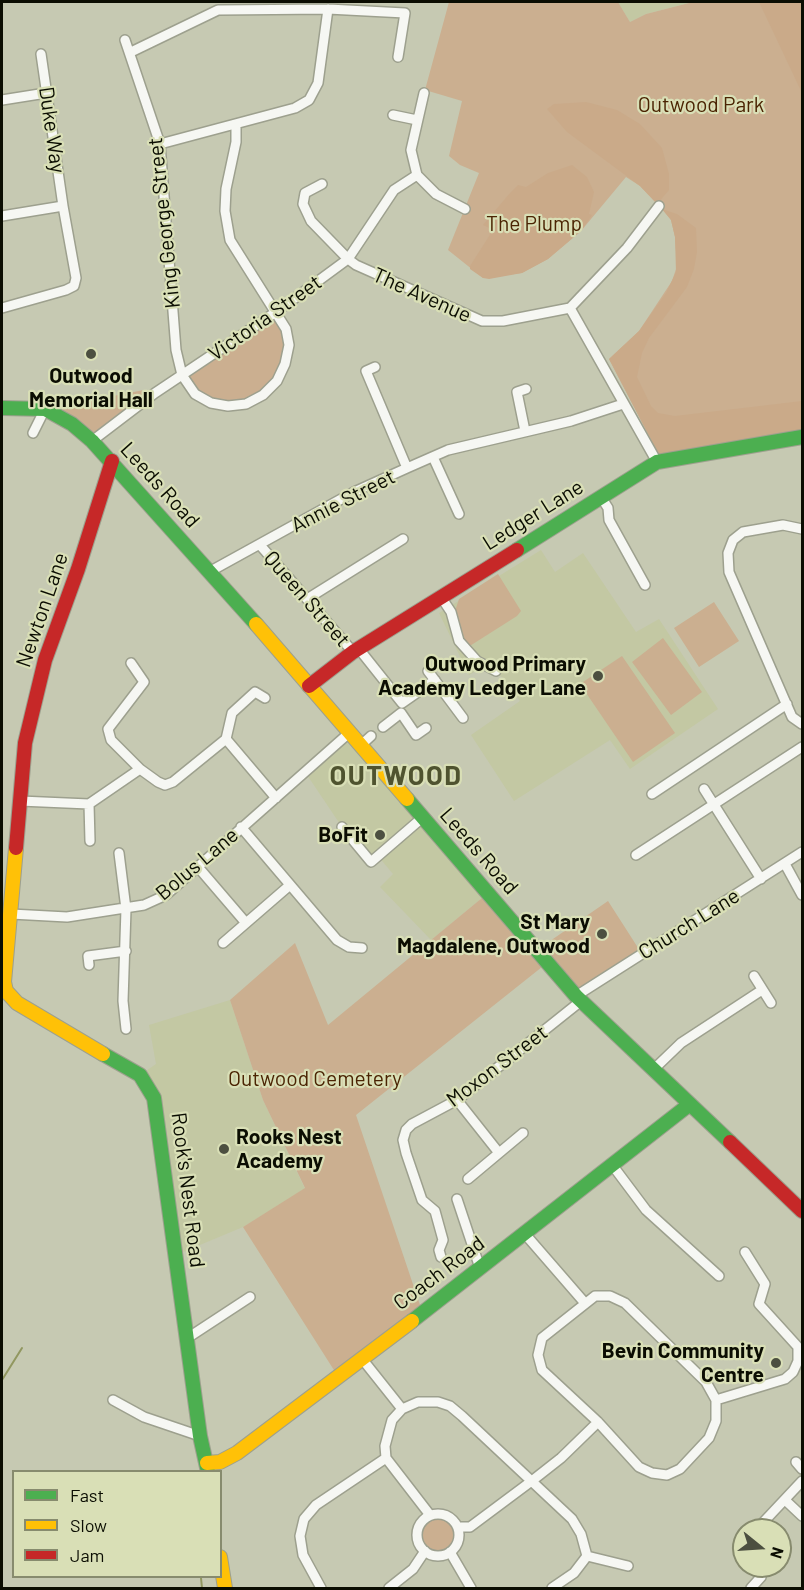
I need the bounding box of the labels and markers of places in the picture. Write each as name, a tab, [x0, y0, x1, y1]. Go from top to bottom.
marker: Outwood Memorial Hall	[84, 347, 98, 361]
place label: Outwood Memorial Hall	[29, 363, 153, 413]
place label: Outwood Primary Academy Ledger Lane	[378, 651, 586, 701]
marker: Outwood Primary Academy Ledger Lane	[591, 669, 605, 683]
place label: BoFit	[318, 822, 368, 848]
marker: BoFit	[373, 828, 387, 842]
place label: St Mary Magdalene, Outwood	[397, 909, 590, 959]
marker: St Mary Magdalene, Outwood	[595, 927, 609, 941]
place label: Rooks Nest Academy	[236, 1124, 342, 1174]
marker: Rooks Nest Academy	[217, 1142, 231, 1156]
place label: Bevin Community Centre	[602, 1338, 764, 1388]
marker: Bevin Community Centre	[769, 1356, 783, 1370]

